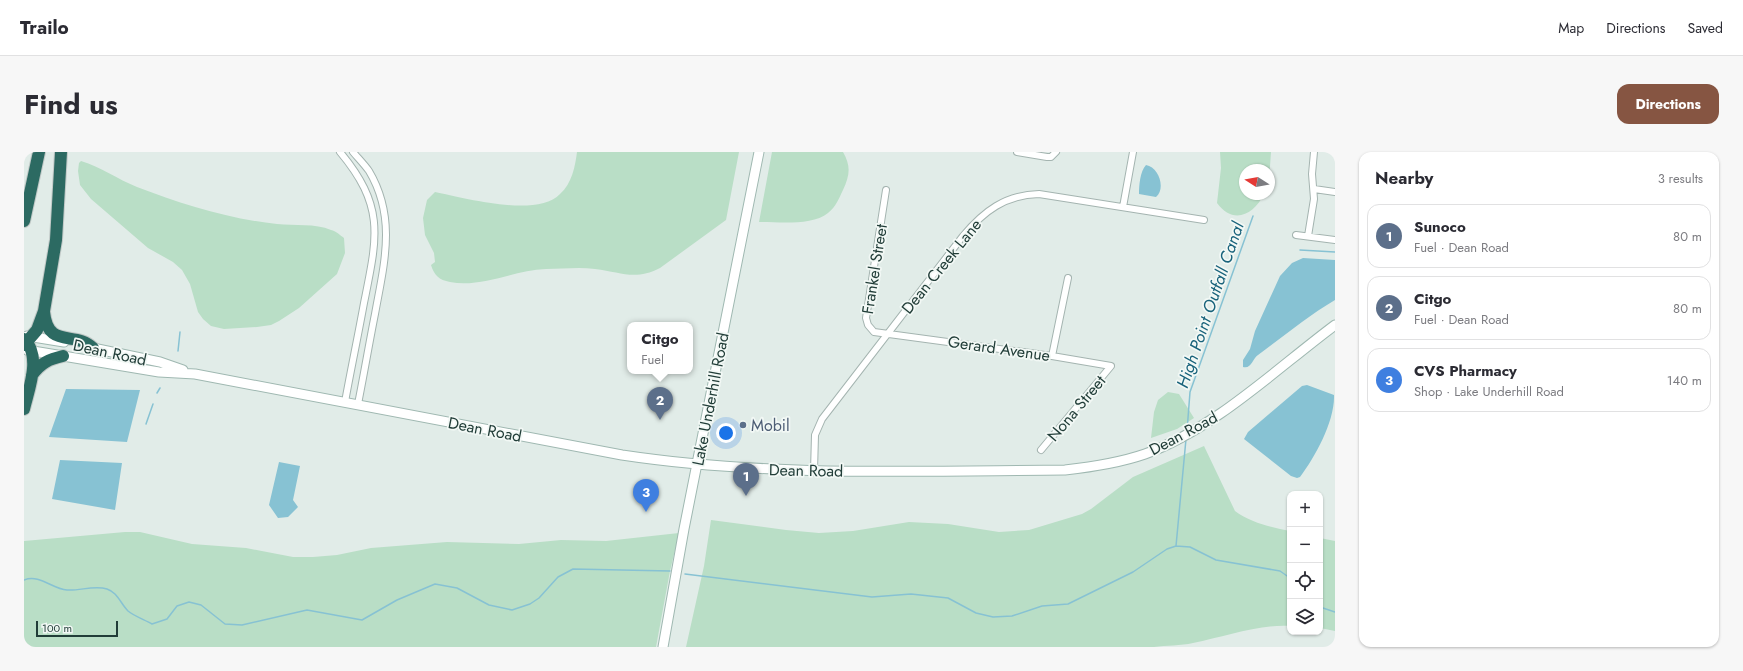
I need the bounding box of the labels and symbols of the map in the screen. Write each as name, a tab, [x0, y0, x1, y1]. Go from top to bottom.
north arrow	[1239, 164, 1275, 200]
street label: Dean Creek Lane	[896, 214, 987, 319]
water label: High Point Outfall Canal	[1170, 218, 1250, 391]
street label: Frankel Street	[856, 222, 893, 316]
street label: Gerard Avenue	[946, 330, 1052, 367]
street label: Lake Underhill Road	[686, 331, 735, 468]
street label: Dean Road	[71, 333, 149, 371]
street label: Nona Street	[1042, 370, 1111, 446]
pin: 2	[647, 387, 673, 420]
street label: Dean Road	[1145, 406, 1222, 461]
street label: Dean Road	[446, 411, 524, 448]
place label: Mobil	[751, 414, 790, 437]
marker: Mobil	[738, 420, 748, 430]
your location	[716, 423, 736, 443]
street label: Dean Road	[769, 458, 843, 483]
pin: 1	[733, 463, 759, 496]
pin: 3	[633, 479, 659, 512]
scale bar	[36, 619, 118, 638]

